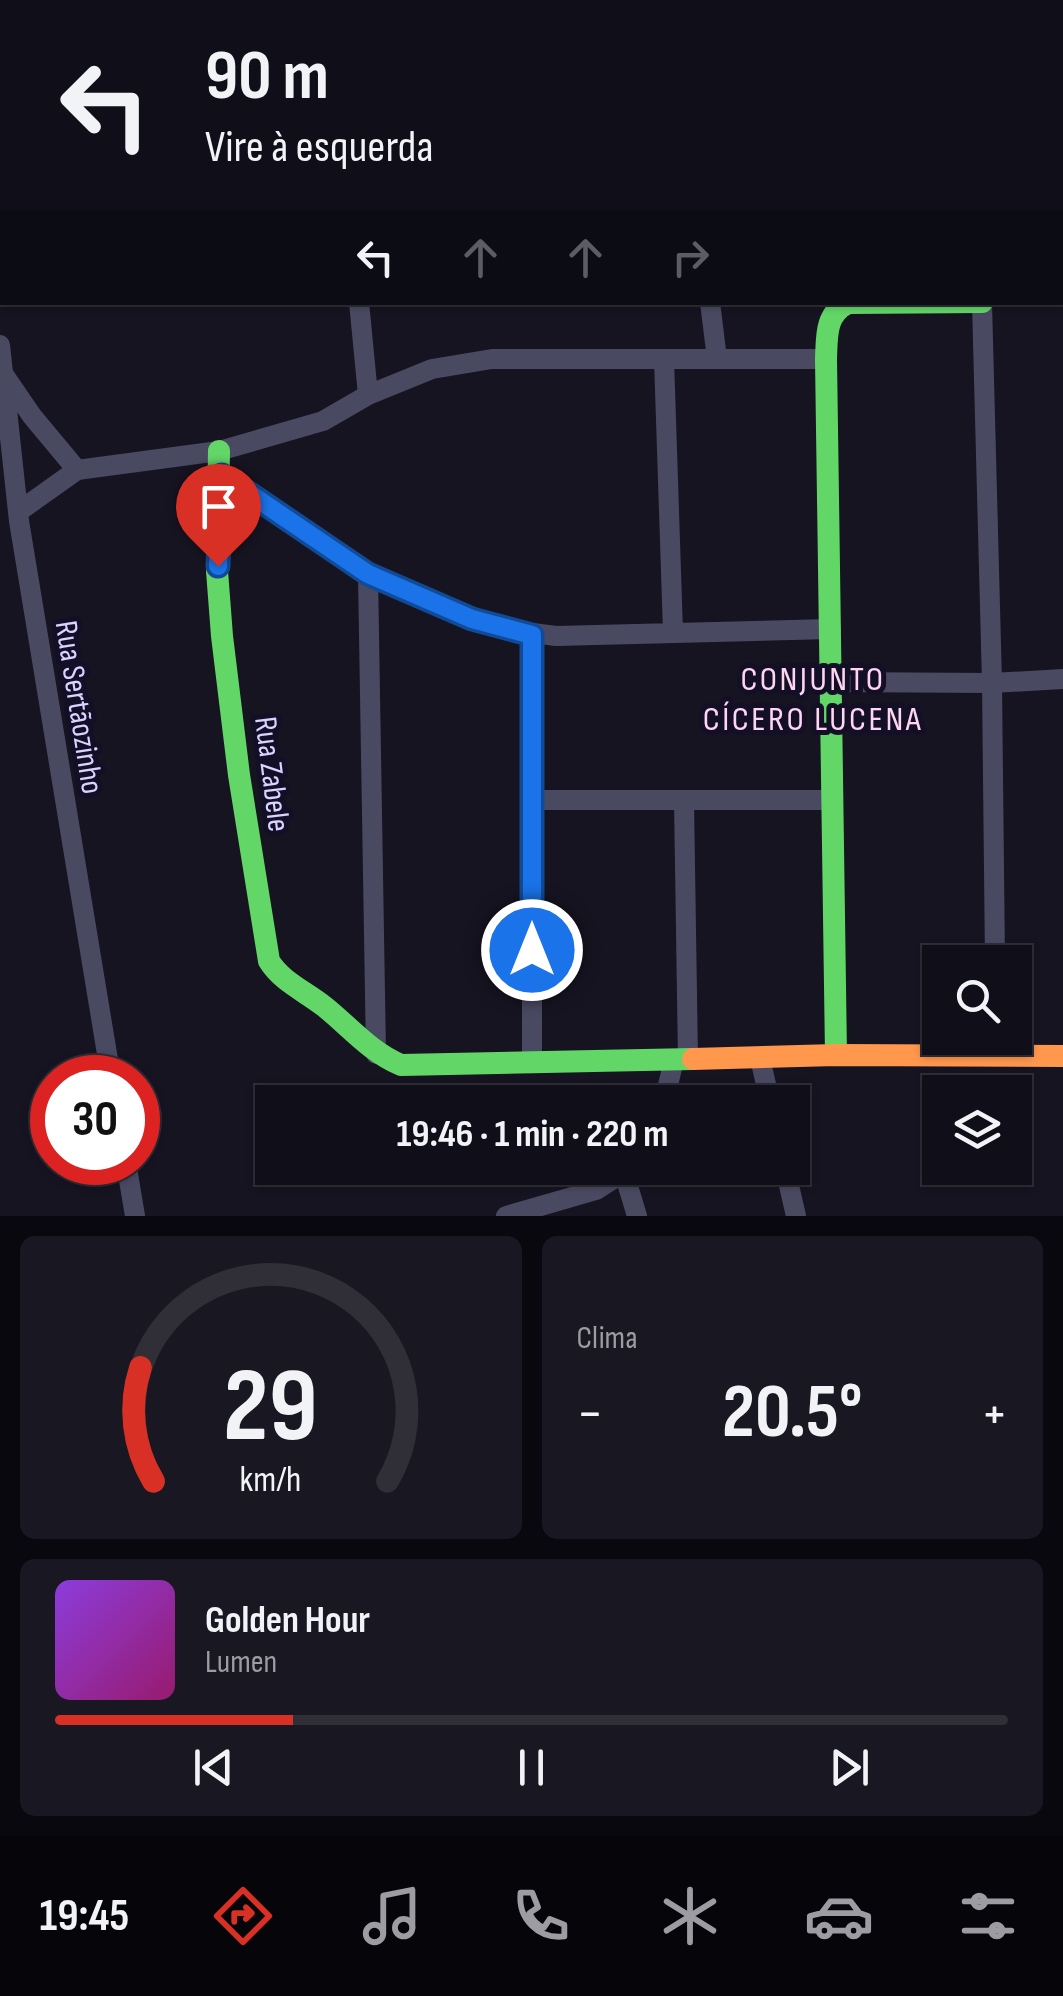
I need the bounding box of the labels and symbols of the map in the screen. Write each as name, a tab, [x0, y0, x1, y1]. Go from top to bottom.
pin	[176, 464, 261, 567]
street label: Rua Sertãozinho	[46, 618, 111, 797]
district label: CONJUNTO CÍCERO LUCENA	[703, 658, 923, 741]
street label: Rua Zabele	[245, 714, 298, 834]
position arrow	[480, 898, 584, 1002]
speed limit sign: 30	[30, 1055, 160, 1185]

